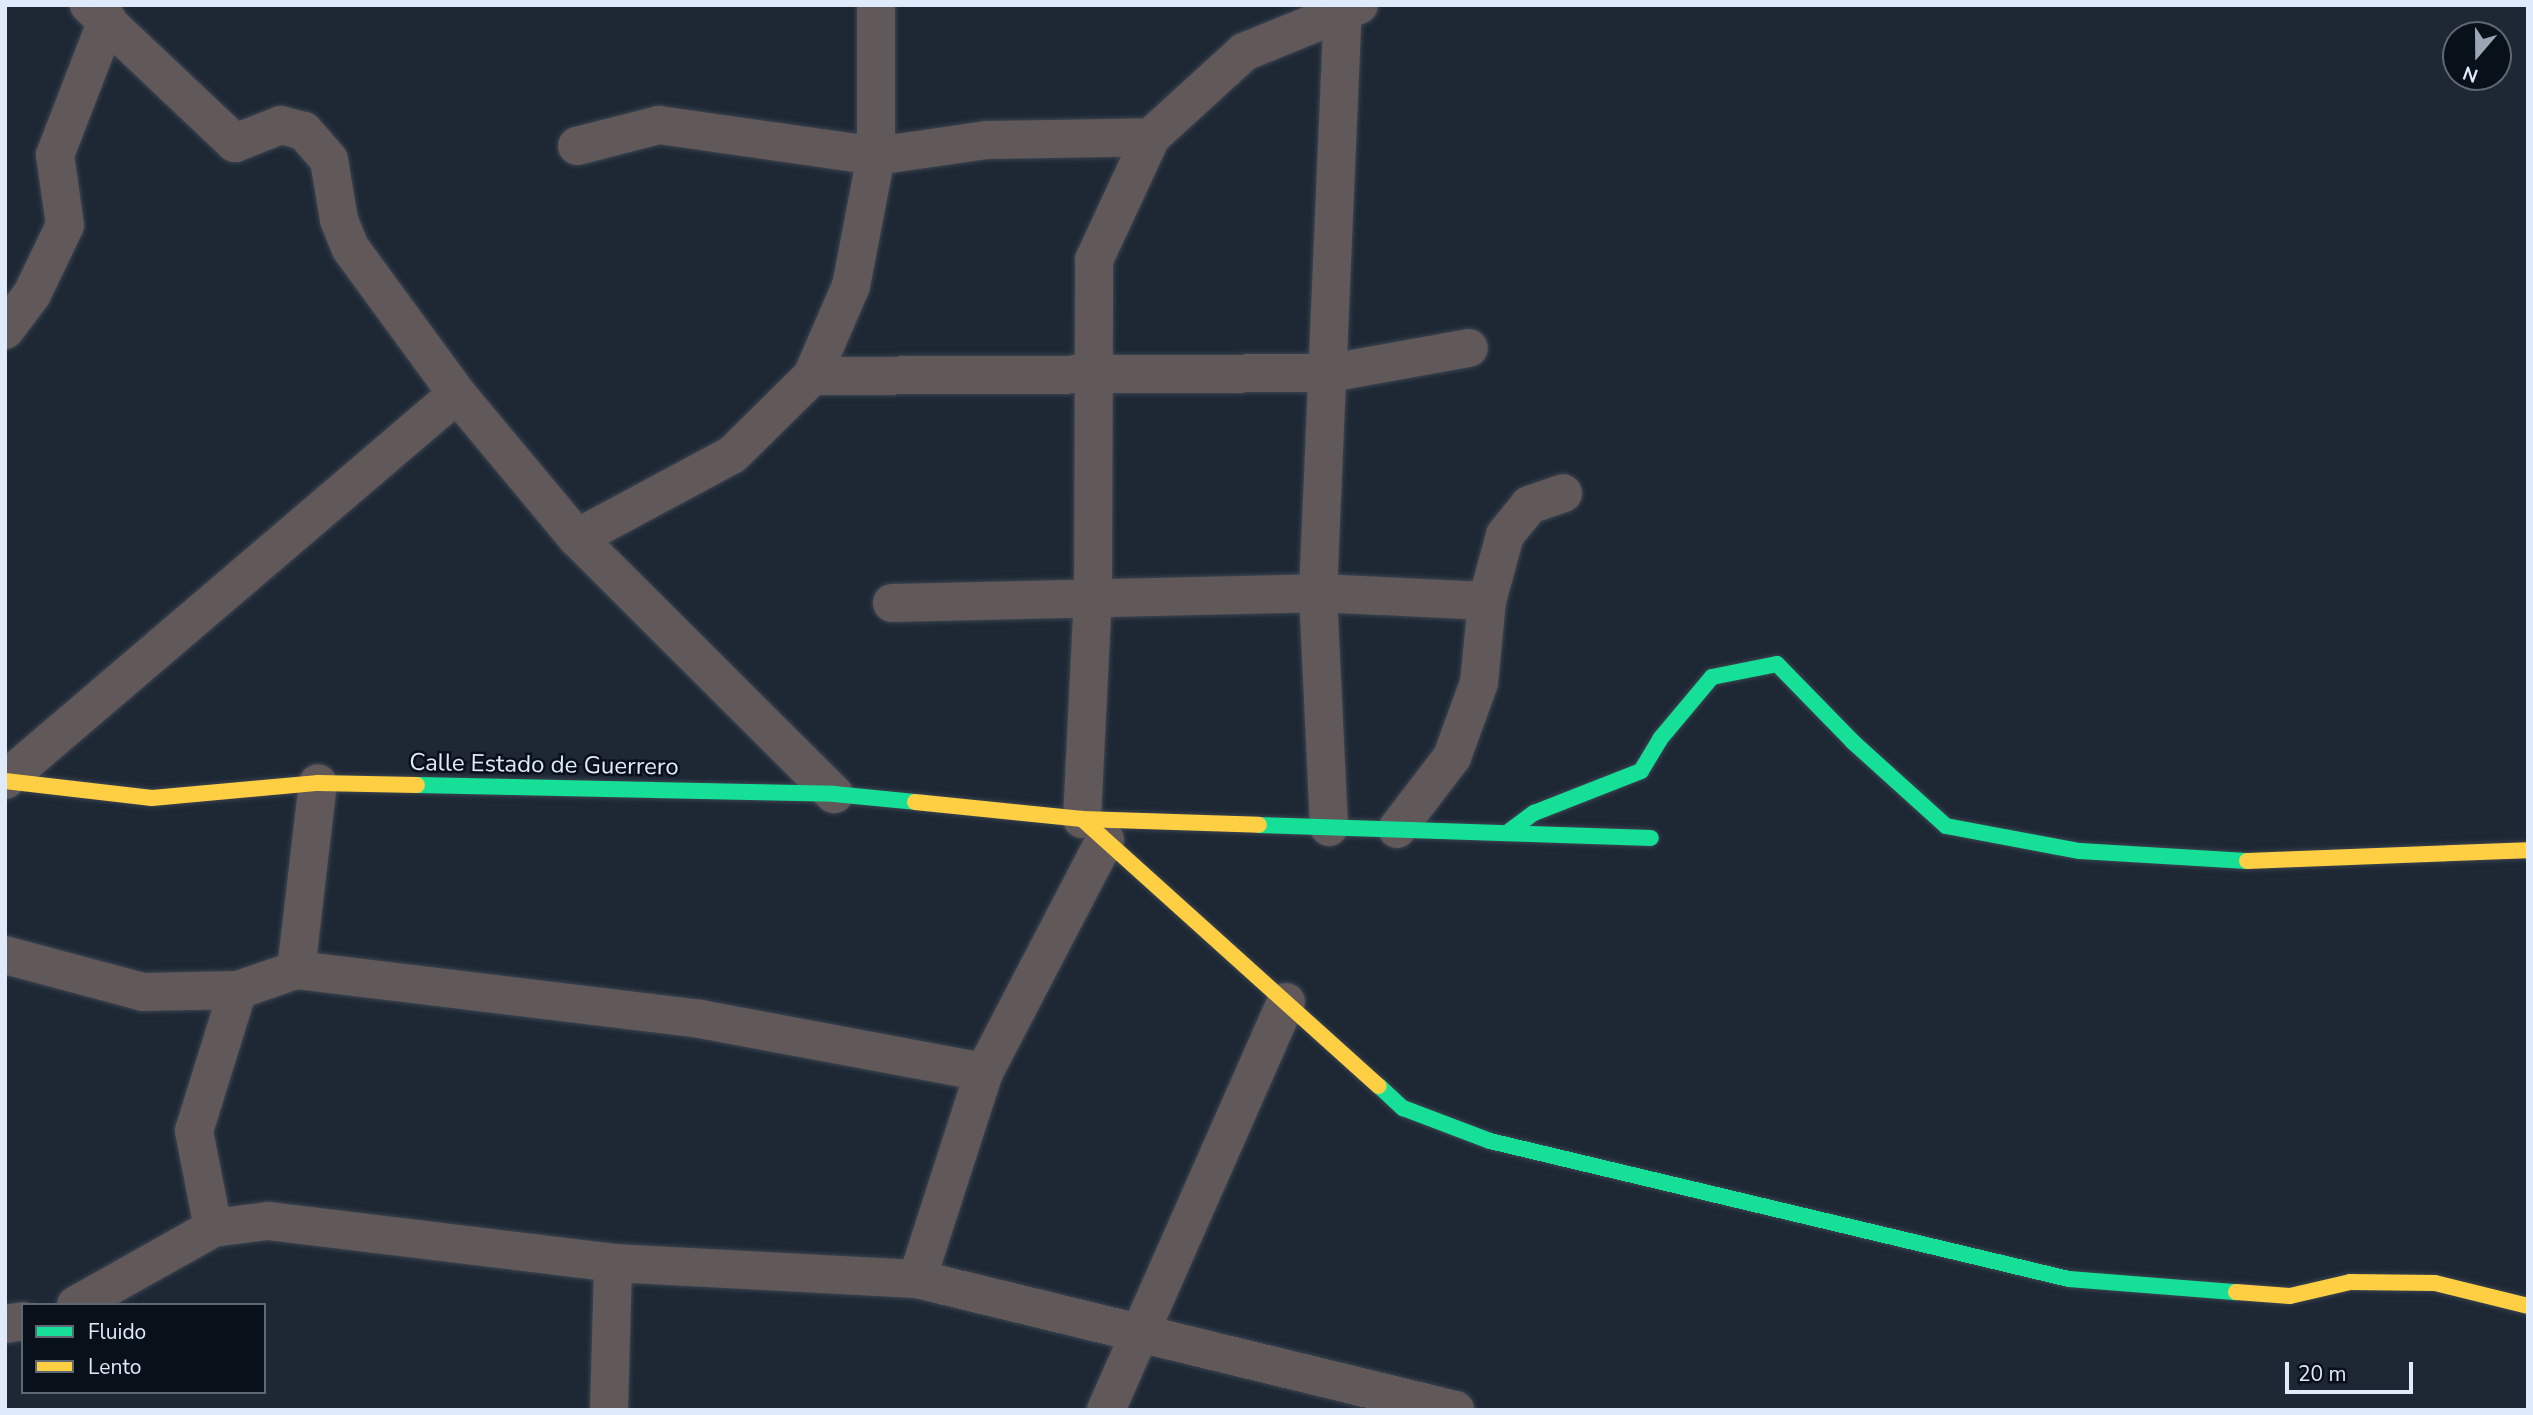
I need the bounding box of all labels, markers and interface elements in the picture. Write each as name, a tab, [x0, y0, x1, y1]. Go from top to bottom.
north arrow	[2442, 21, 2512, 91]
text: N	[2459, 59, 2482, 89]
street label: Calle Estado de Guerrero	[409, 748, 679, 782]
legend	[21, 1303, 266, 1394]
text: Fluido	[88, 1318, 146, 1346]
scale bar	[2288, 1348, 2416, 1392]
text: Lento	[88, 1353, 141, 1381]
text: 20 m	[2298, 1360, 2347, 1388]

